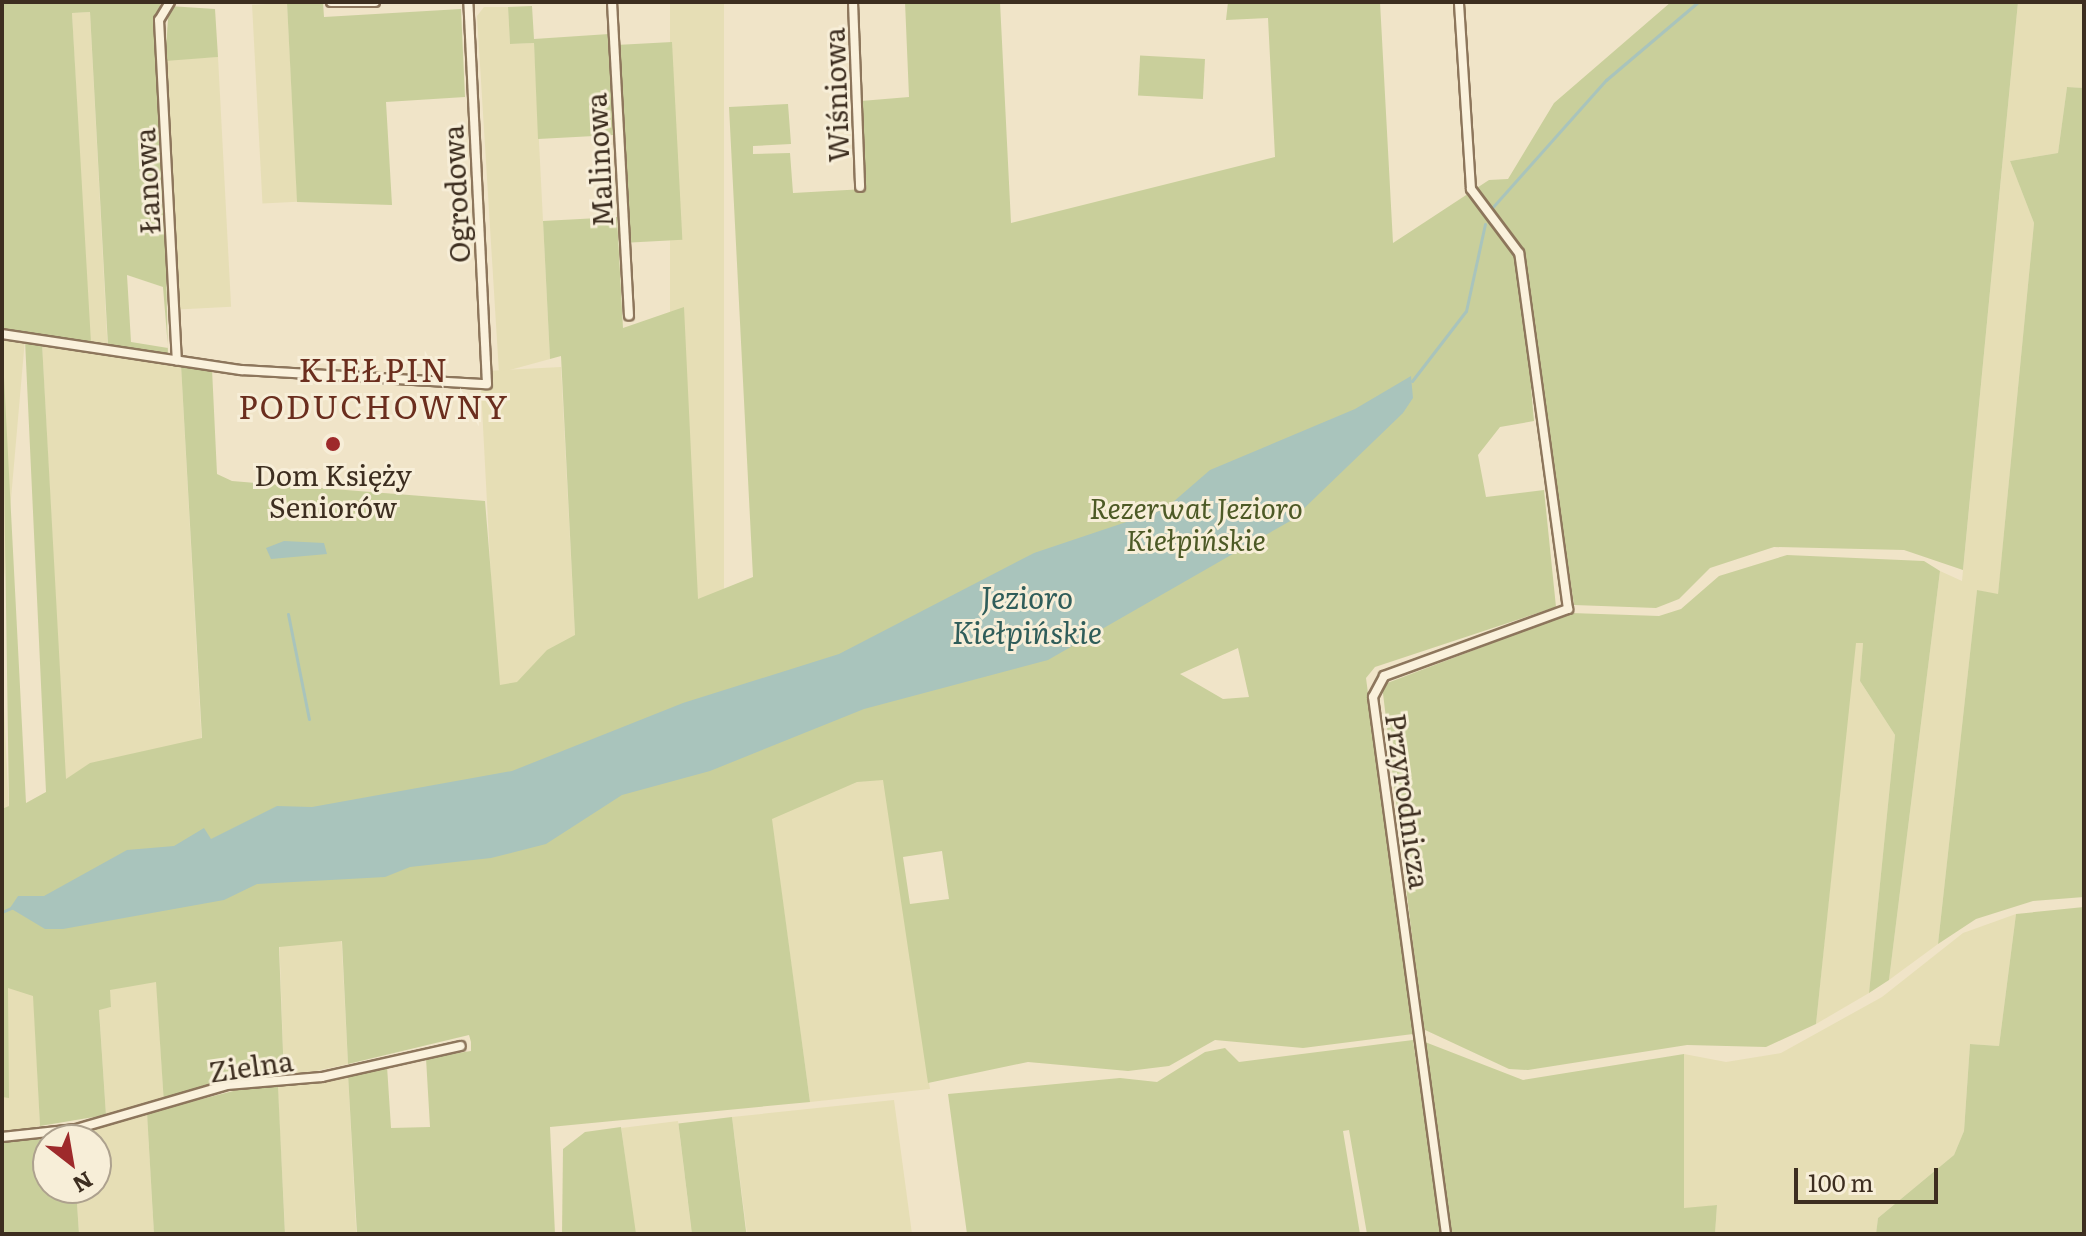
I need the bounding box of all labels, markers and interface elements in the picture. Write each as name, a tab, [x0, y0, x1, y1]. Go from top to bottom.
street label: Wiśniowa	[816, 27, 854, 163]
street label: Malinowa	[578, 92, 618, 228]
street label: Ogrodowa	[435, 124, 475, 264]
street label: Łanowa	[126, 127, 166, 235]
district label: KIEŁPIN PODUCHOWNY	[238, 350, 510, 425]
marker: Dom Księży Seniorów	[324, 435, 342, 453]
place label: Dom Księży Seniorów	[254, 457, 412, 523]
park label: Rezerwat Jezioro Kiełpińskie	[1089, 490, 1303, 556]
water label: Jezioro Kiełpińskie	[952, 578, 1102, 648]
street label: Przyrodnicza	[1380, 711, 1438, 891]
street label: Zielna	[207, 1042, 295, 1088]
north arrow	[32, 1124, 112, 1204]
scale bar	[1798, 1152, 1942, 1202]
text: N	[67, 1164, 100, 1202]
text: 100 m	[1808, 1164, 1874, 1199]

